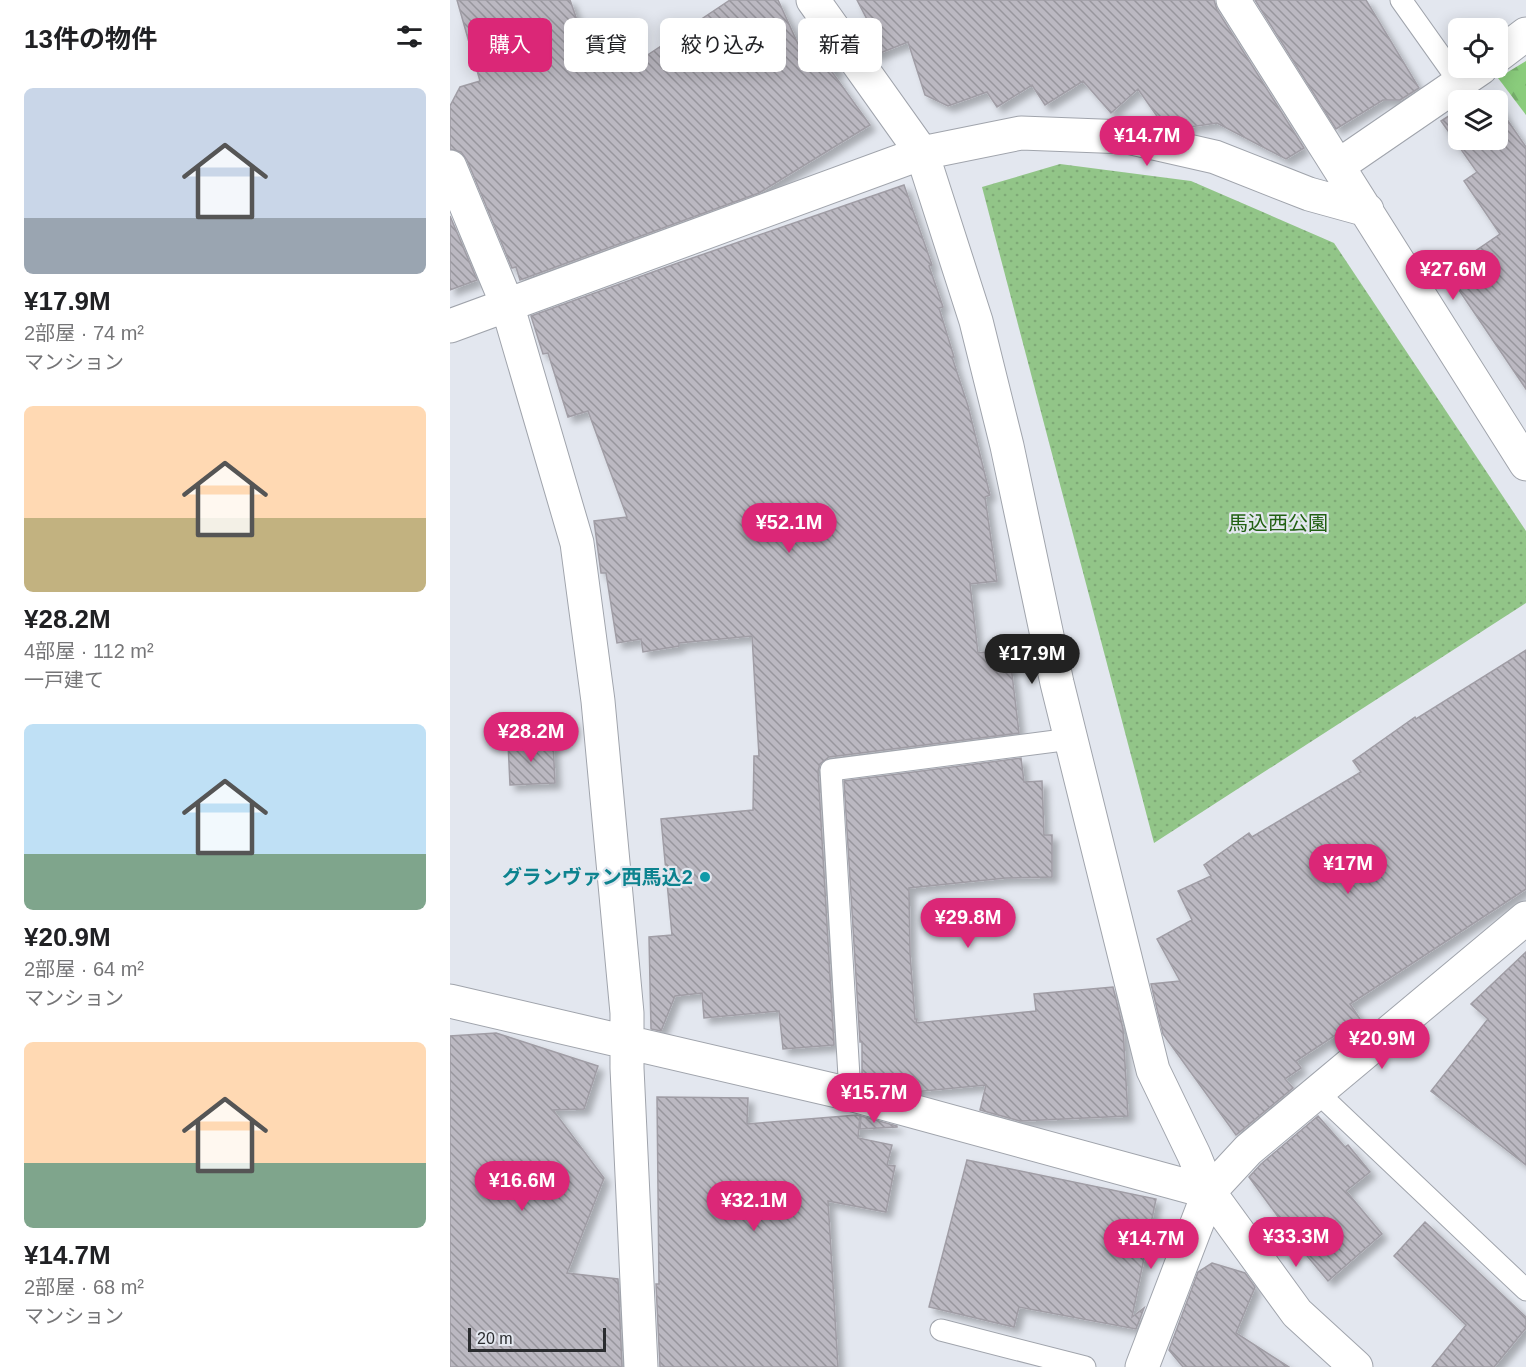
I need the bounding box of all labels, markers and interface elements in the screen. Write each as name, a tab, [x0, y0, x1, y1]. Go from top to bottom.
chip: 購入	[468, 18, 552, 72]
chip: 賃貸	[564, 18, 648, 72]
chip: 絞り込み	[660, 18, 786, 72]
chip: 新着	[798, 18, 882, 72]
map controls	[1448, 18, 1508, 150]
button: locate	[1448, 18, 1508, 78]
icon: filters	[393, 20, 426, 53]
text: 13件の物件	[24, 24, 157, 54]
button: layers	[1448, 90, 1508, 150]
pin: ¥14.7M	[1098, 116, 1196, 167]
text: ¥14.7M	[1114, 124, 1180, 146]
icon: home	[171, 127, 279, 235]
pin: ¥27.6M	[1404, 250, 1502, 301]
text: ¥27.6M	[1420, 258, 1486, 280]
text: ¥17.9M	[24, 286, 111, 316]
text: 2部屋 · 74 m²	[24, 322, 144, 344]
text: マンション	[24, 351, 124, 373]
icon: home	[171, 445, 279, 553]
pin: ¥52.1M	[740, 503, 838, 554]
text: ¥52.1M	[756, 511, 822, 533]
park label: 馬込西公園	[1228, 512, 1328, 534]
text: ¥28.2M	[24, 604, 111, 634]
pin: ¥17.9M	[983, 634, 1081, 685]
text: 4部屋 · 112 m²	[24, 640, 154, 662]
text: ¥17.9M	[999, 642, 1065, 664]
text: 一戸建て	[24, 669, 104, 691]
pin: ¥28.2M	[482, 712, 580, 763]
text: ¥28.2M	[498, 720, 564, 742]
icon: home	[171, 763, 279, 871]
pin: ¥17M	[1312, 844, 1384, 895]
text: ¥17M	[1323, 852, 1373, 874]
place label: グランヴァン西馬込2	[502, 866, 693, 888]
marker: グランヴァン西馬込2	[698, 870, 712, 884]
pin: ¥29.8M	[919, 898, 1017, 949]
text: ¥29.8M	[935, 906, 1001, 928]
text: ¥20.9M	[24, 922, 111, 952]
text: 2部屋 · 64 m²	[24, 958, 144, 980]
text: マンション	[24, 987, 124, 1009]
pin: ¥20.9M	[1333, 1019, 1431, 1070]
text: ¥20.9M	[1349, 1027, 1415, 1049]
pin: ¥15.7M	[825, 1073, 923, 1124]
icon: home	[171, 1081, 279, 1189]
text: ¥15.7M	[841, 1081, 907, 1103]
pin: ¥16.6M	[473, 1161, 571, 1212]
text: ¥16.6M	[489, 1169, 555, 1191]
pin: ¥32.1M	[705, 1181, 803, 1232]
text: ¥32.1M	[721, 1189, 787, 1211]
pin: ¥33.3M	[1247, 1217, 1345, 1268]
pin: ¥14.7M	[1102, 1219, 1200, 1270]
text: ¥33.3M	[1263, 1225, 1329, 1247]
text: ¥14.7M	[1118, 1227, 1184, 1249]
text: ¥14.7M	[24, 1240, 111, 1270]
text: 2部屋 · 68 m²	[24, 1276, 144, 1298]
text: マンション	[24, 1305, 124, 1327]
scale bar	[468, 1325, 606, 1352]
text: 20 m	[477, 1330, 513, 1347]

